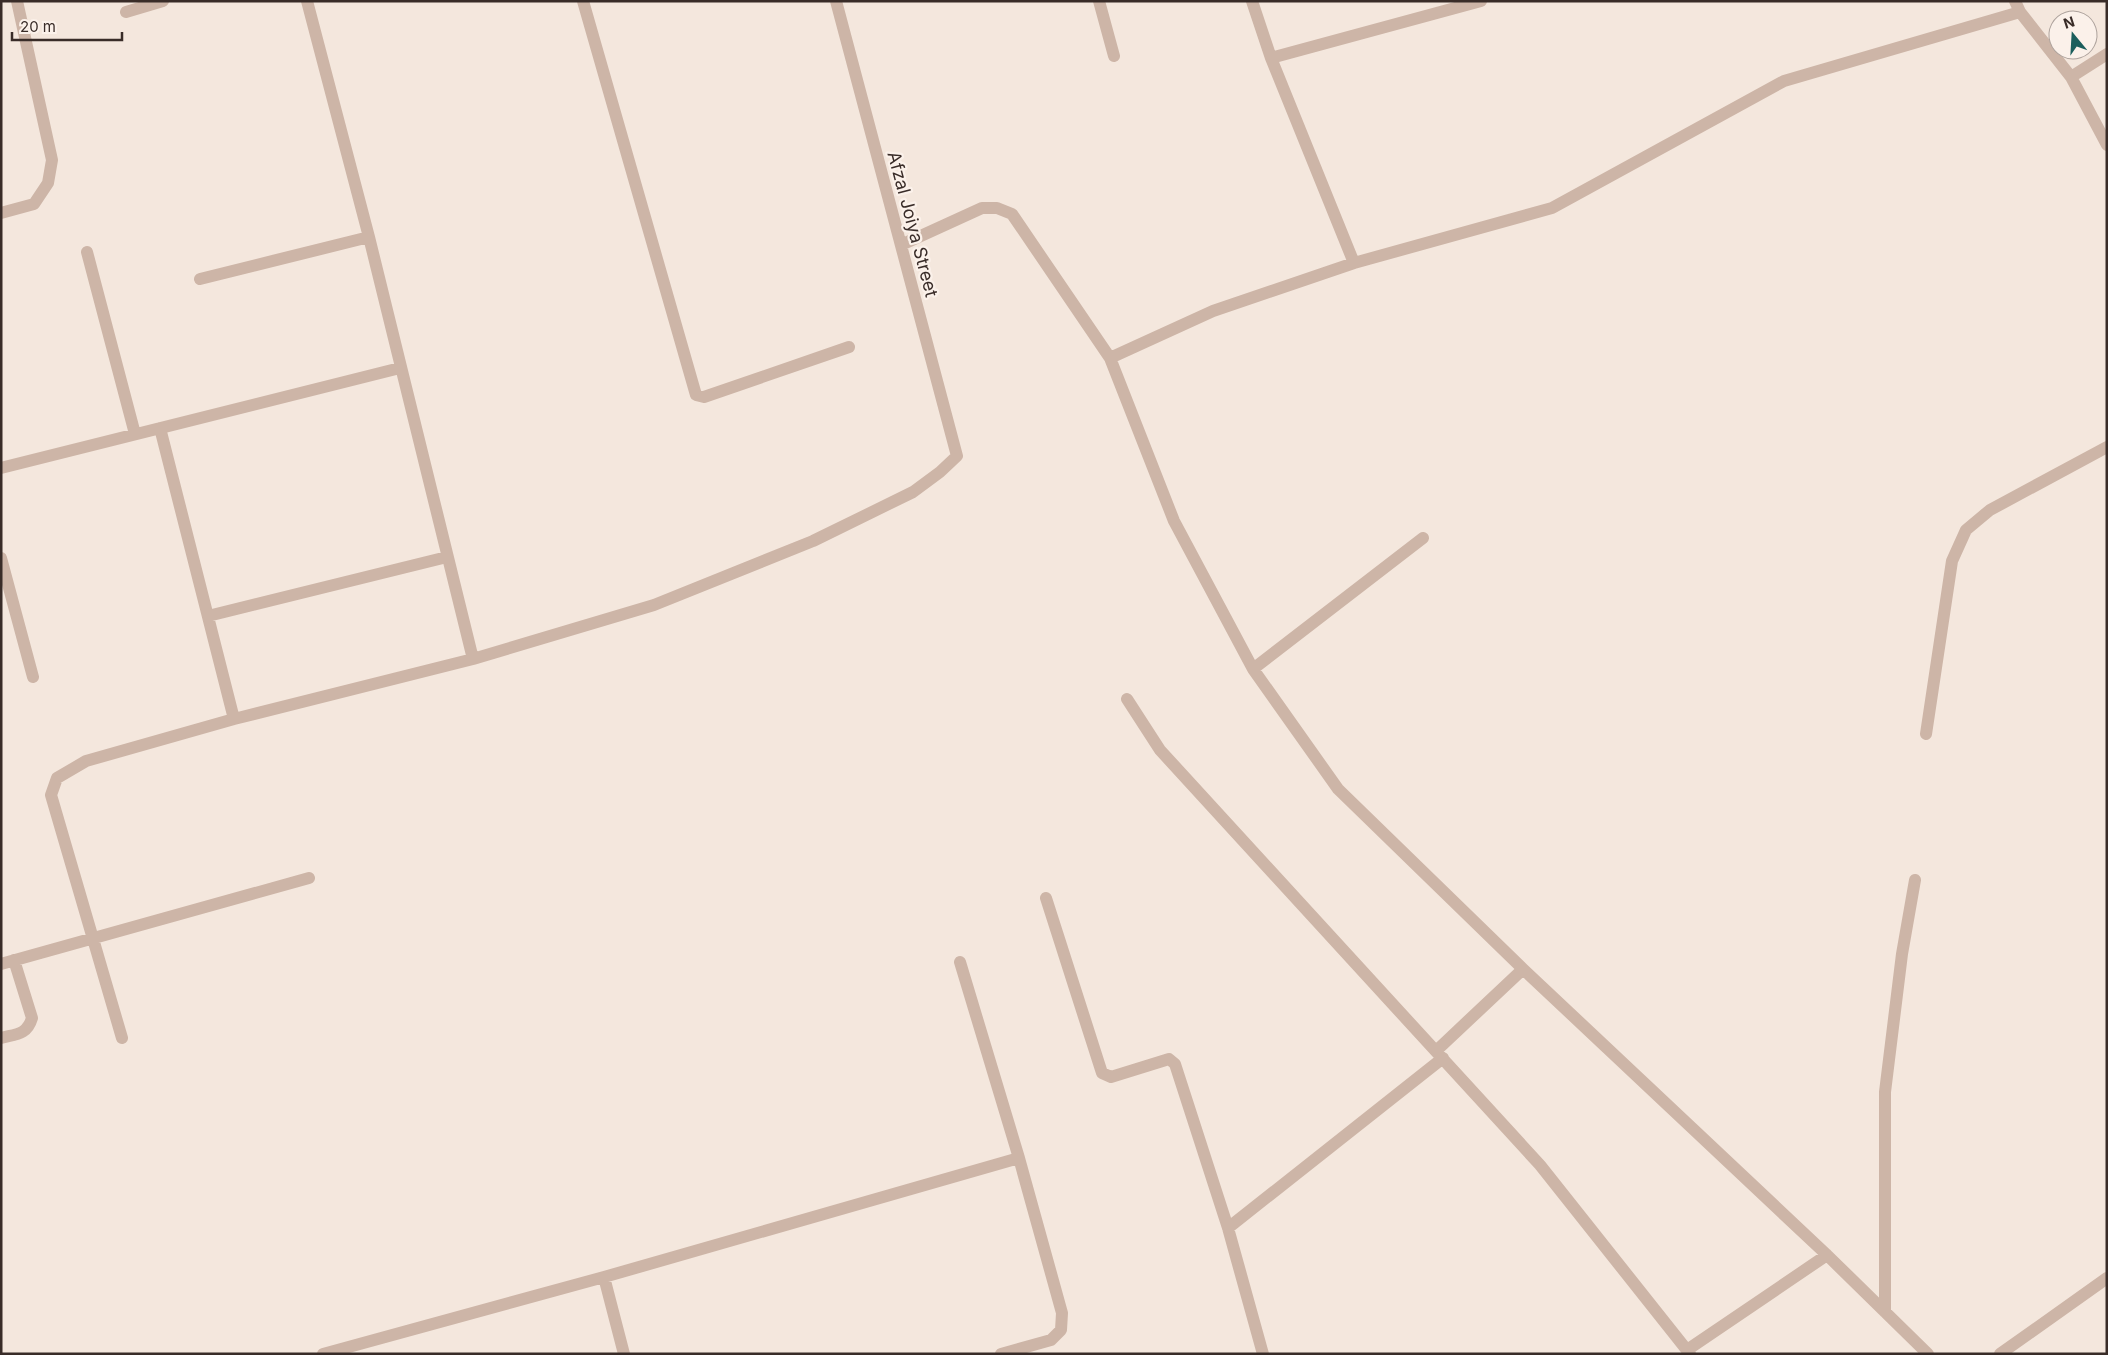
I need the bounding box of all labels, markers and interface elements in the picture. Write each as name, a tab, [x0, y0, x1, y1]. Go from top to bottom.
scale bar	[12, 10, 122, 42]
north arrow	[2048, 10, 2098, 60]
text: N	[2061, 12, 2077, 32]
text: 20 m	[20, 17, 56, 36]
street label: Afzal Joiya Street	[883, 149, 943, 299]

